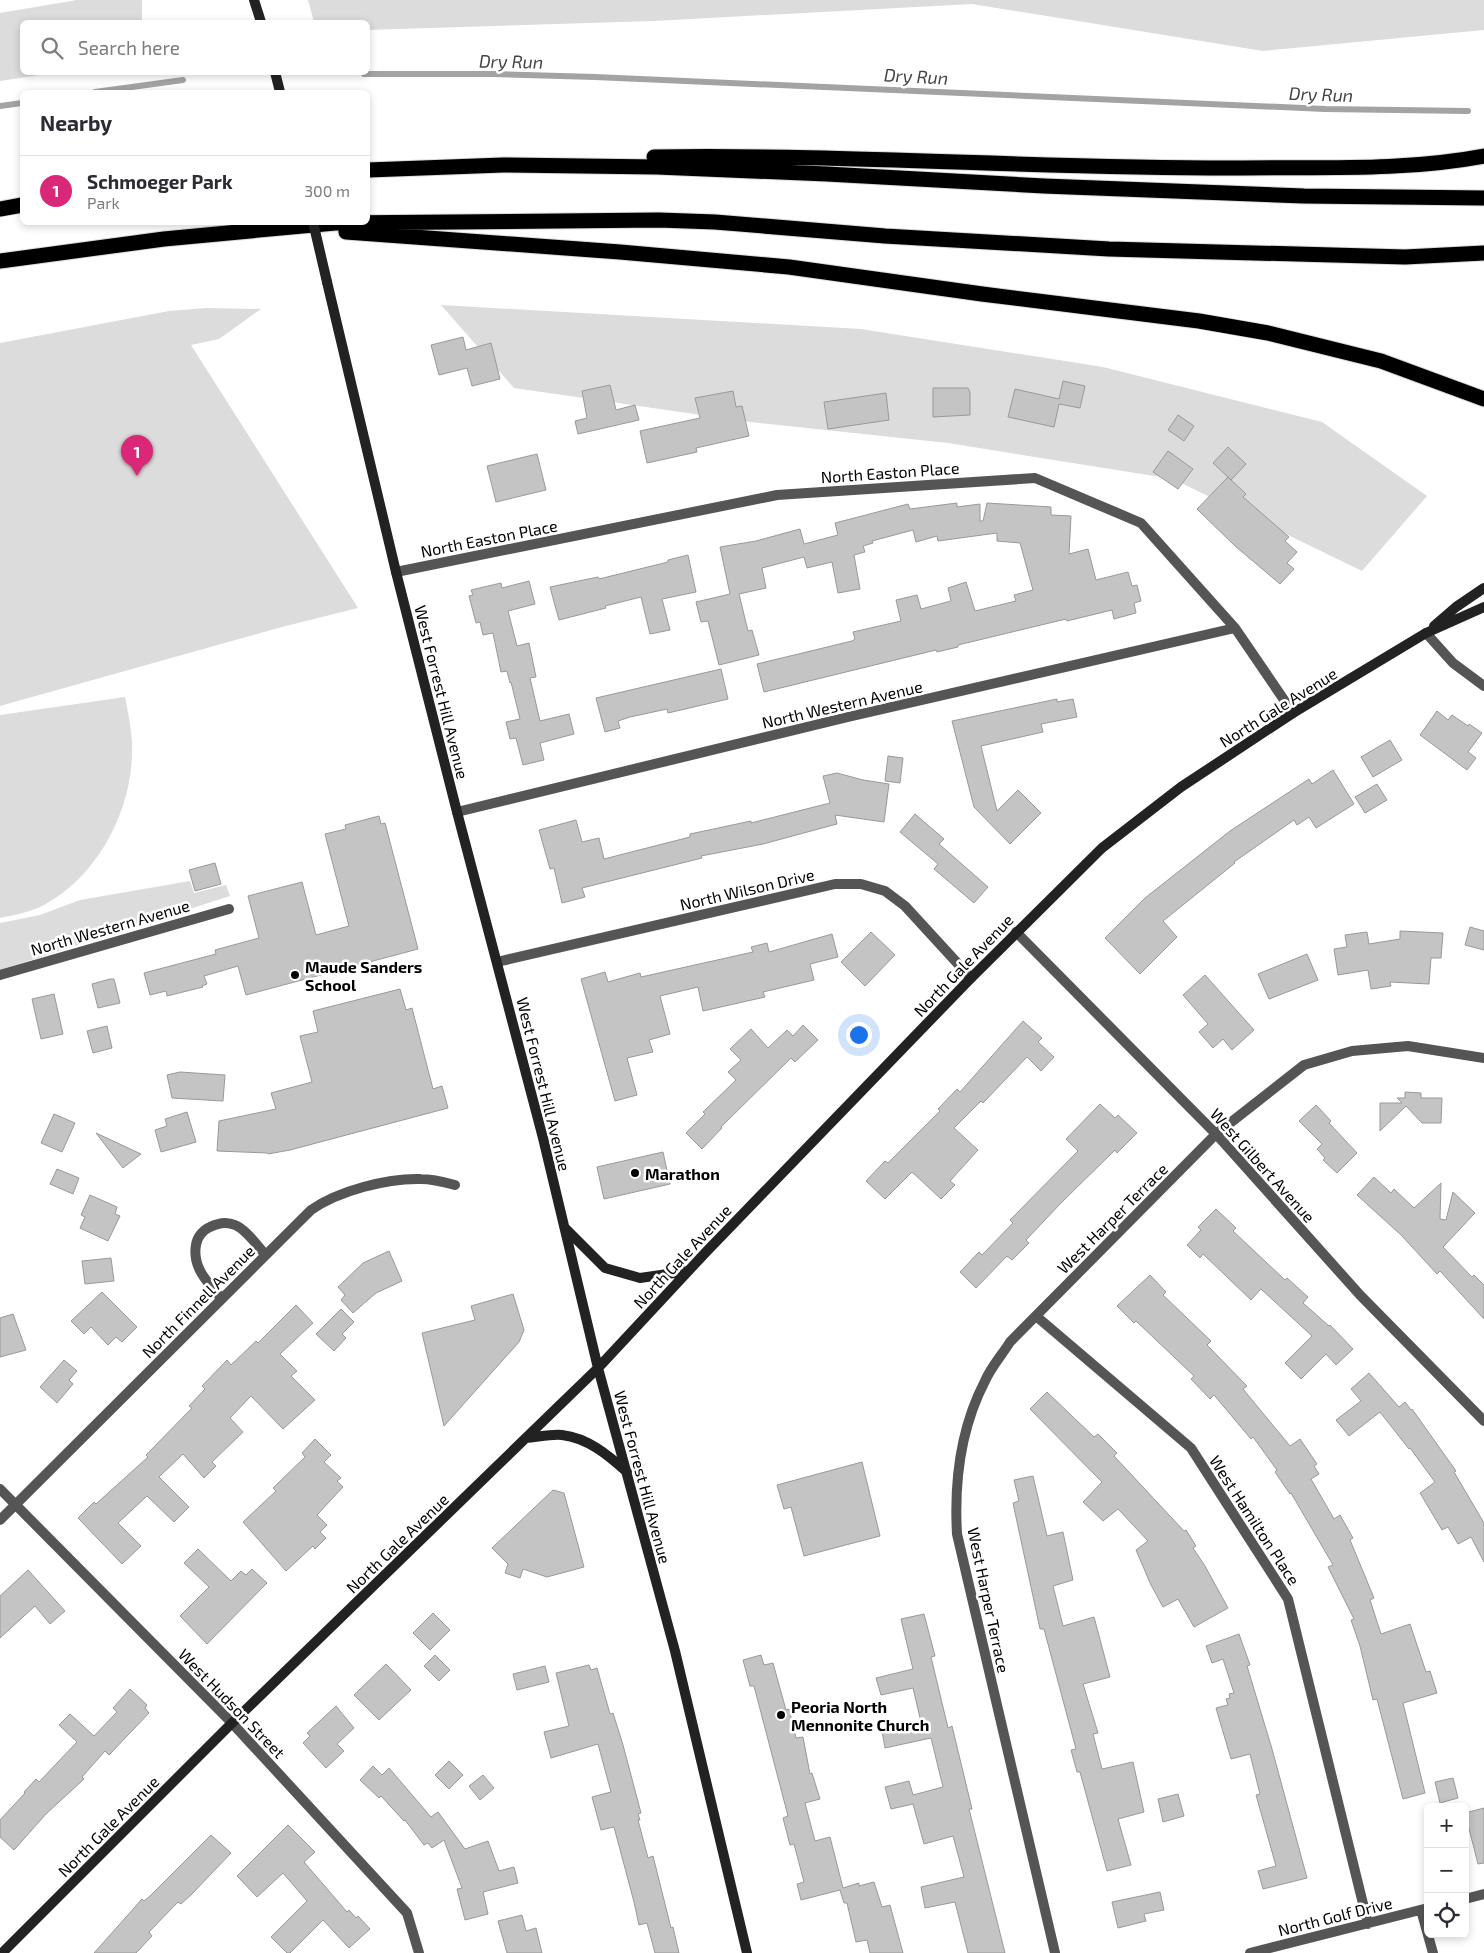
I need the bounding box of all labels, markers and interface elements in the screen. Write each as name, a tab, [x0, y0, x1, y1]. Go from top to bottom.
search box	[20, 20, 370, 75]
icon: search	[38, 34, 66, 62]
text: Search here	[78, 36, 180, 59]
water label: Dry Run	[479, 49, 543, 73]
water label: Dry Run	[883, 63, 949, 89]
water label: Dry Run	[1288, 82, 1354, 106]
text: Nearby	[40, 110, 112, 135]
text: Schmoeger Park	[87, 170, 233, 193]
text: 1	[53, 181, 59, 200]
text: 300 m	[304, 181, 350, 200]
text: Park	[87, 193, 120, 212]
pin: 1	[121, 435, 153, 476]
street label: North Easton Place	[820, 458, 960, 486]
street label: North Easton Place	[419, 515, 559, 561]
street label: West Forrest Hill Avenue	[411, 603, 473, 781]
street label: North Gale Avenue	[1216, 663, 1340, 751]
street label: North Western Avenue	[760, 676, 924, 732]
street label: North Wilson Drive	[678, 864, 816, 914]
street label: North Western Avenue	[28, 895, 192, 959]
street label: North Gale Avenue	[909, 910, 1017, 1020]
place label: Maude Sanders School	[305, 957, 422, 994]
marker: Maude Sanders School	[289, 969, 301, 981]
street label: West Forrest Hill Avenue	[513, 995, 575, 1173]
your location	[846, 1022, 872, 1048]
street label: West Gilbert Avenue	[1207, 1104, 1319, 1226]
street label: West Harper Terrace	[1053, 1159, 1171, 1277]
place label: Marathon	[645, 1164, 720, 1183]
marker: Marathon	[629, 1167, 641, 1179]
street label: North Gale Avenue	[629, 1200, 735, 1312]
street label: North Finnell Avenue	[138, 1241, 258, 1361]
street label: West Forrest Hill Avenue	[611, 1388, 675, 1566]
street label: West Hamilton Place	[1206, 1452, 1304, 1588]
street label: North Gale Avenue	[342, 1489, 452, 1597]
street label: West Harper Terrace	[964, 1525, 1014, 1675]
street label: West Hudson Street	[175, 1644, 289, 1762]
place label: Peoria North Mennonite Church	[791, 1697, 929, 1734]
marker: Peoria North Mennonite Church	[775, 1709, 787, 1721]
street label: North Gale Avenue	[54, 1772, 162, 1880]
map controls	[1424, 1803, 1469, 1938]
button: +	[1424, 1803, 1469, 1848]
button: −	[1424, 1848, 1469, 1893]
street label: North Golf Drive	[1276, 1893, 1394, 1939]
button: locate	[1424, 1893, 1469, 1938]

